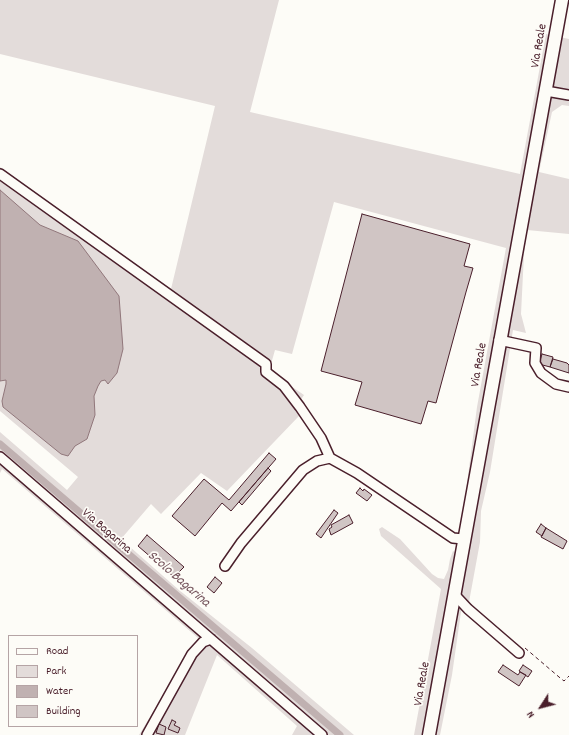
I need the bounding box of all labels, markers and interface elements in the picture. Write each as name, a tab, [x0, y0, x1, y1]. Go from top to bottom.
street label: Via Reale	[528, 23, 552, 69]
street label: Via Reale	[468, 342, 492, 388]
street label: Via Bagarina	[78, 506, 134, 558]
water label: Scolo Bagarina	[143, 548, 213, 612]
legend	[8, 635, 138, 727]
text: Road	[46, 643, 68, 660]
street label: Via Reale	[411, 661, 435, 707]
text: Park	[46, 663, 66, 680]
text: Water	[46, 683, 73, 700]
north arrow	[521, 687, 561, 727]
text: Building	[46, 703, 81, 720]
text: N	[523, 707, 539, 721]

